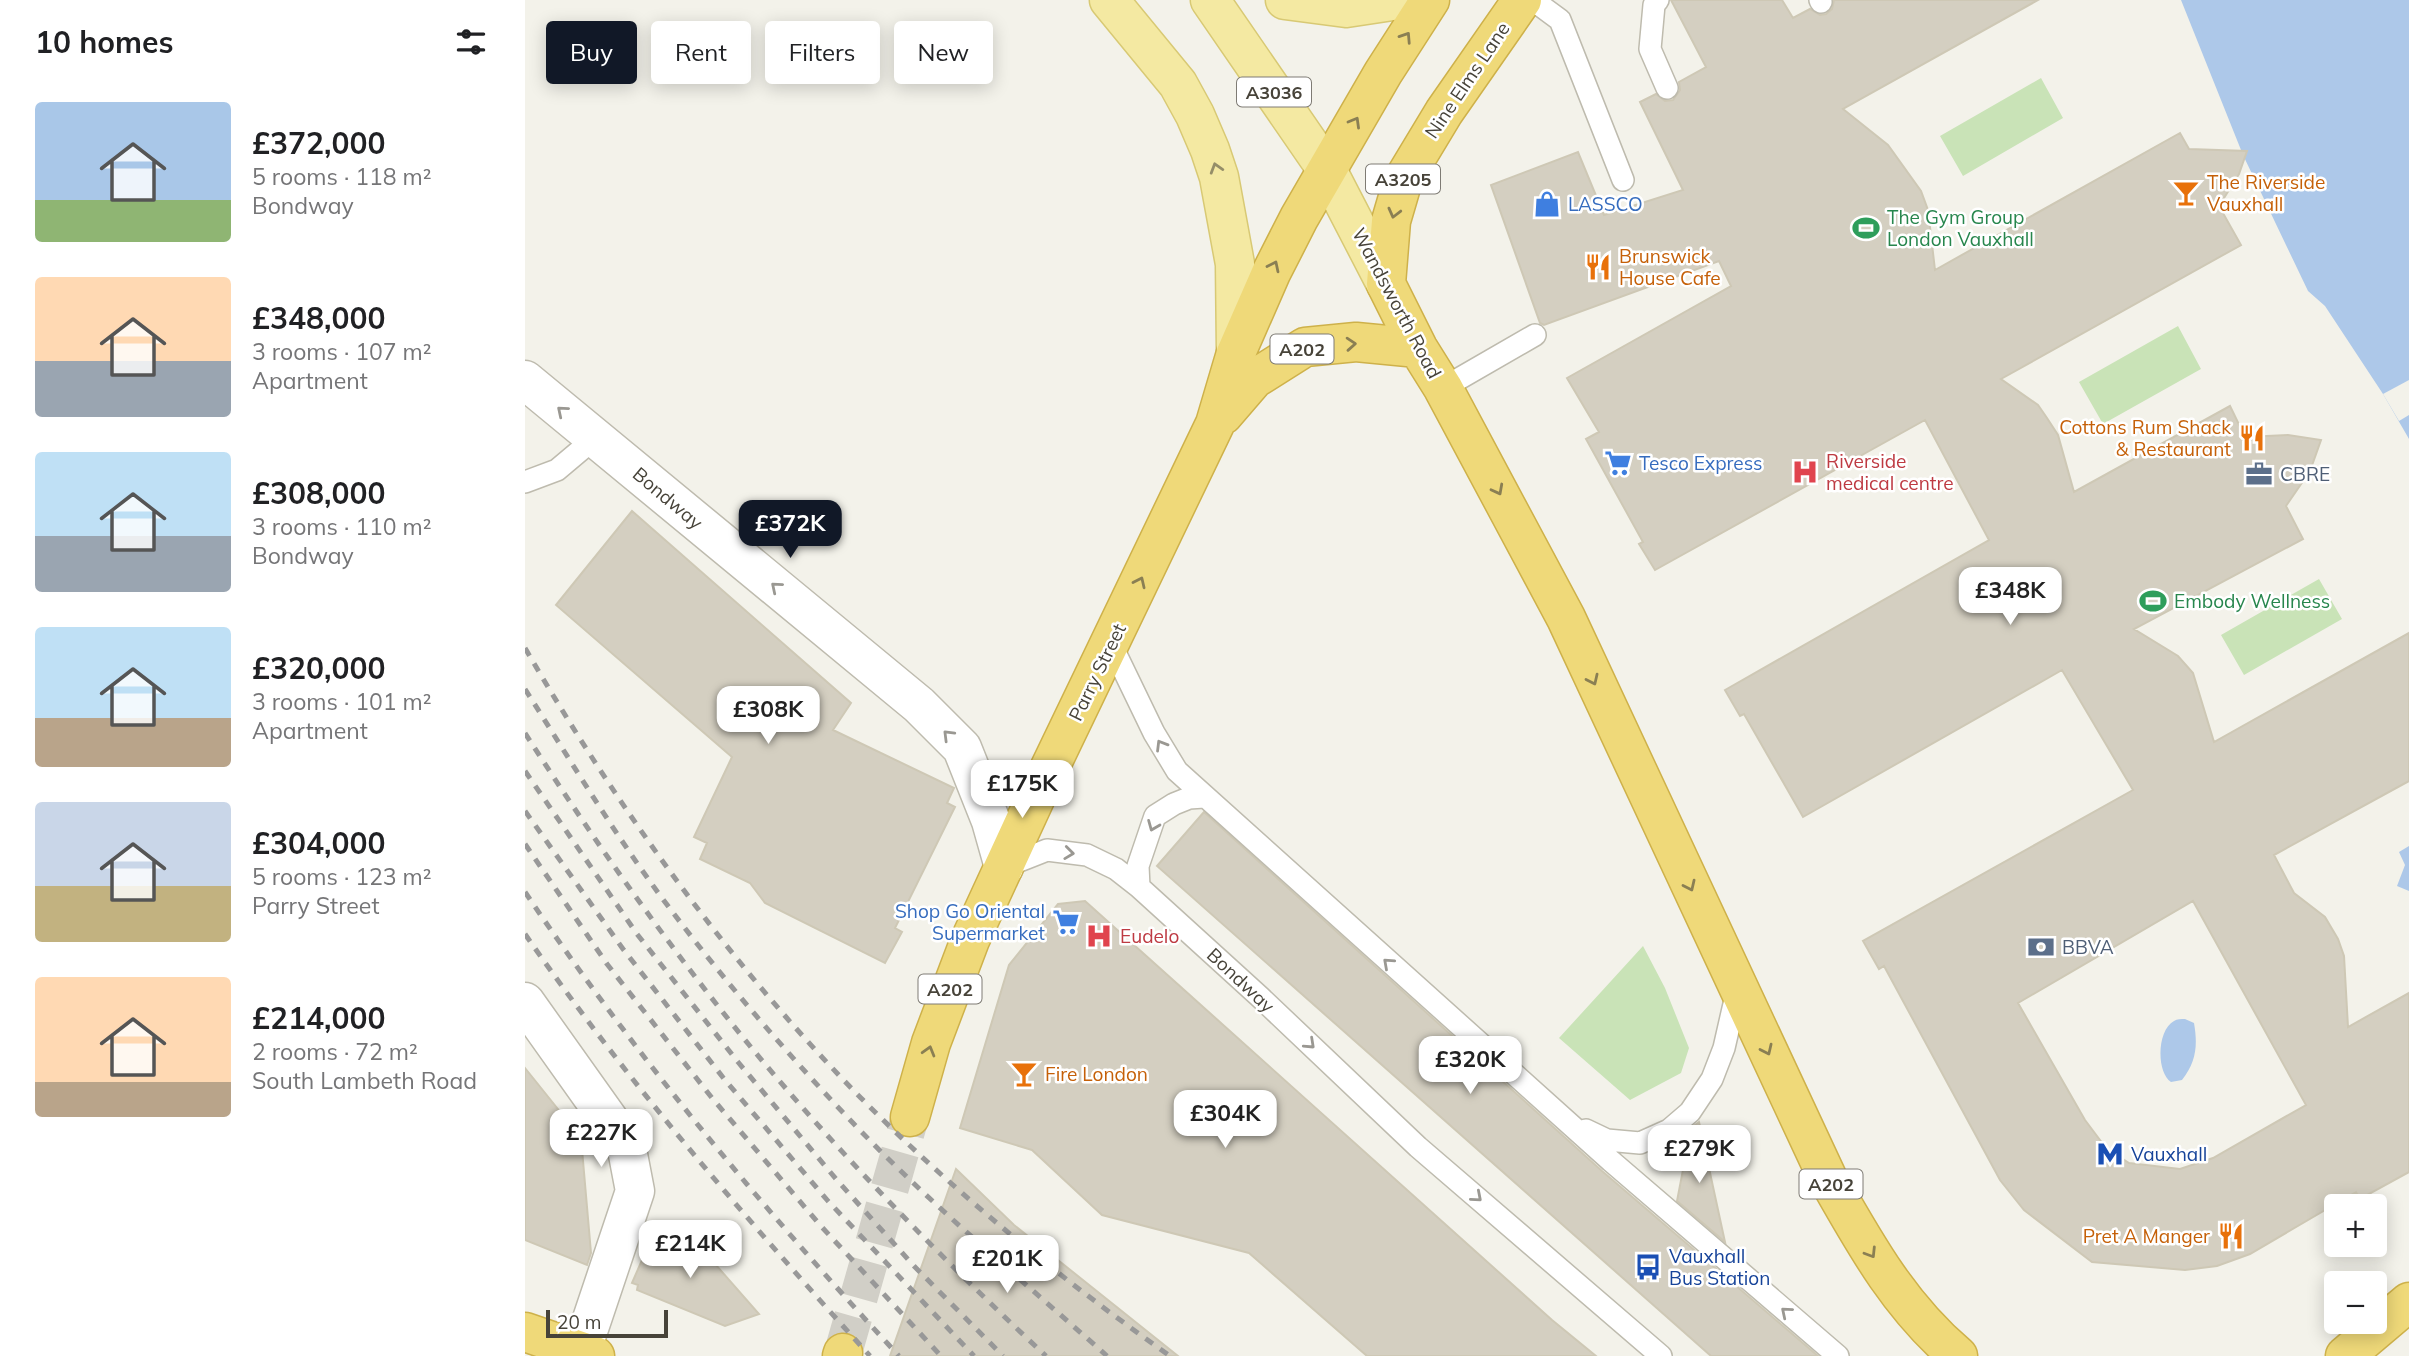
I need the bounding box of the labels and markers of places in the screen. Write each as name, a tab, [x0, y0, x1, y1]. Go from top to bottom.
place label: The Riverside Vauxhall	[2207, 170, 2325, 216]
bar icon: The Riverside Vauxhall	[2171, 178, 2201, 208]
shop icon: LASSCO	[1532, 189, 1562, 219]
place label: LASSCO	[1568, 192, 1643, 216]
place label: The Gym Group London Vauxhall	[1887, 205, 2034, 251]
sports icon: The Gym Group London Vauxhall	[1851, 213, 1881, 243]
place label: Brunswick House Cafe	[1619, 244, 1721, 290]
restaurant icon: Brunswick House Cafe	[1583, 252, 1613, 282]
place label: Cottons Rum Shack & Restaurant	[2059, 415, 2231, 461]
restaurant icon: Cottons Rum Shack & Restaurant	[2237, 423, 2267, 453]
supermarket icon: Tesco Express	[1603, 448, 1633, 478]
place label: Riverside medical centre	[1826, 449, 1954, 495]
place label: Tesco Express	[1639, 451, 1763, 475]
hospital icon: Riverside medical centre	[1790, 457, 1820, 487]
office icon: CBRE	[2244, 459, 2274, 489]
place label: CBRE	[2280, 462, 2330, 486]
pin: £372K	[741, 500, 839, 560]
pin: £348K	[1961, 568, 2059, 627]
sports icon: Embody Wellness	[2138, 586, 2168, 616]
place label: Embody Wellness	[2174, 589, 2330, 613]
pin: £308K	[719, 686, 817, 746]
pin: £175K	[973, 760, 1071, 820]
place label: Shop Go Oriental Supermarket	[895, 899, 1045, 945]
supermarket icon: Shop Go Oriental Supermarket	[1051, 907, 1081, 937]
hospital icon: Eudelo	[1084, 921, 1114, 951]
place label: Eudelo	[1120, 924, 1179, 948]
bank icon: BBVA	[2026, 932, 2056, 962]
place label: BBVA	[2062, 935, 2114, 959]
pin: £320K	[1421, 1036, 1519, 1096]
bar icon: Fire London	[1009, 1059, 1039, 1089]
place label: Fire London	[1045, 1062, 1148, 1086]
pin: £304K	[1176, 1090, 1274, 1150]
pin: £227K	[552, 1110, 650, 1169]
pin: £279K	[1650, 1126, 1748, 1185]
metro station icon: Vauxhall	[2095, 1139, 2125, 1169]
place label: Vauxhall	[2131, 1142, 2207, 1166]
pin: £214K	[641, 1220, 739, 1280]
restaurant icon: Pret A Manger	[2216, 1221, 2246, 1251]
place label: Pret A Manger	[2083, 1224, 2210, 1248]
pin: £201K	[958, 1236, 1056, 1295]
place label: Vauxhall Bus Station	[1669, 1244, 1770, 1290]
bus stop icon: Vauxhall Bus Station	[1633, 1252, 1663, 1282]

